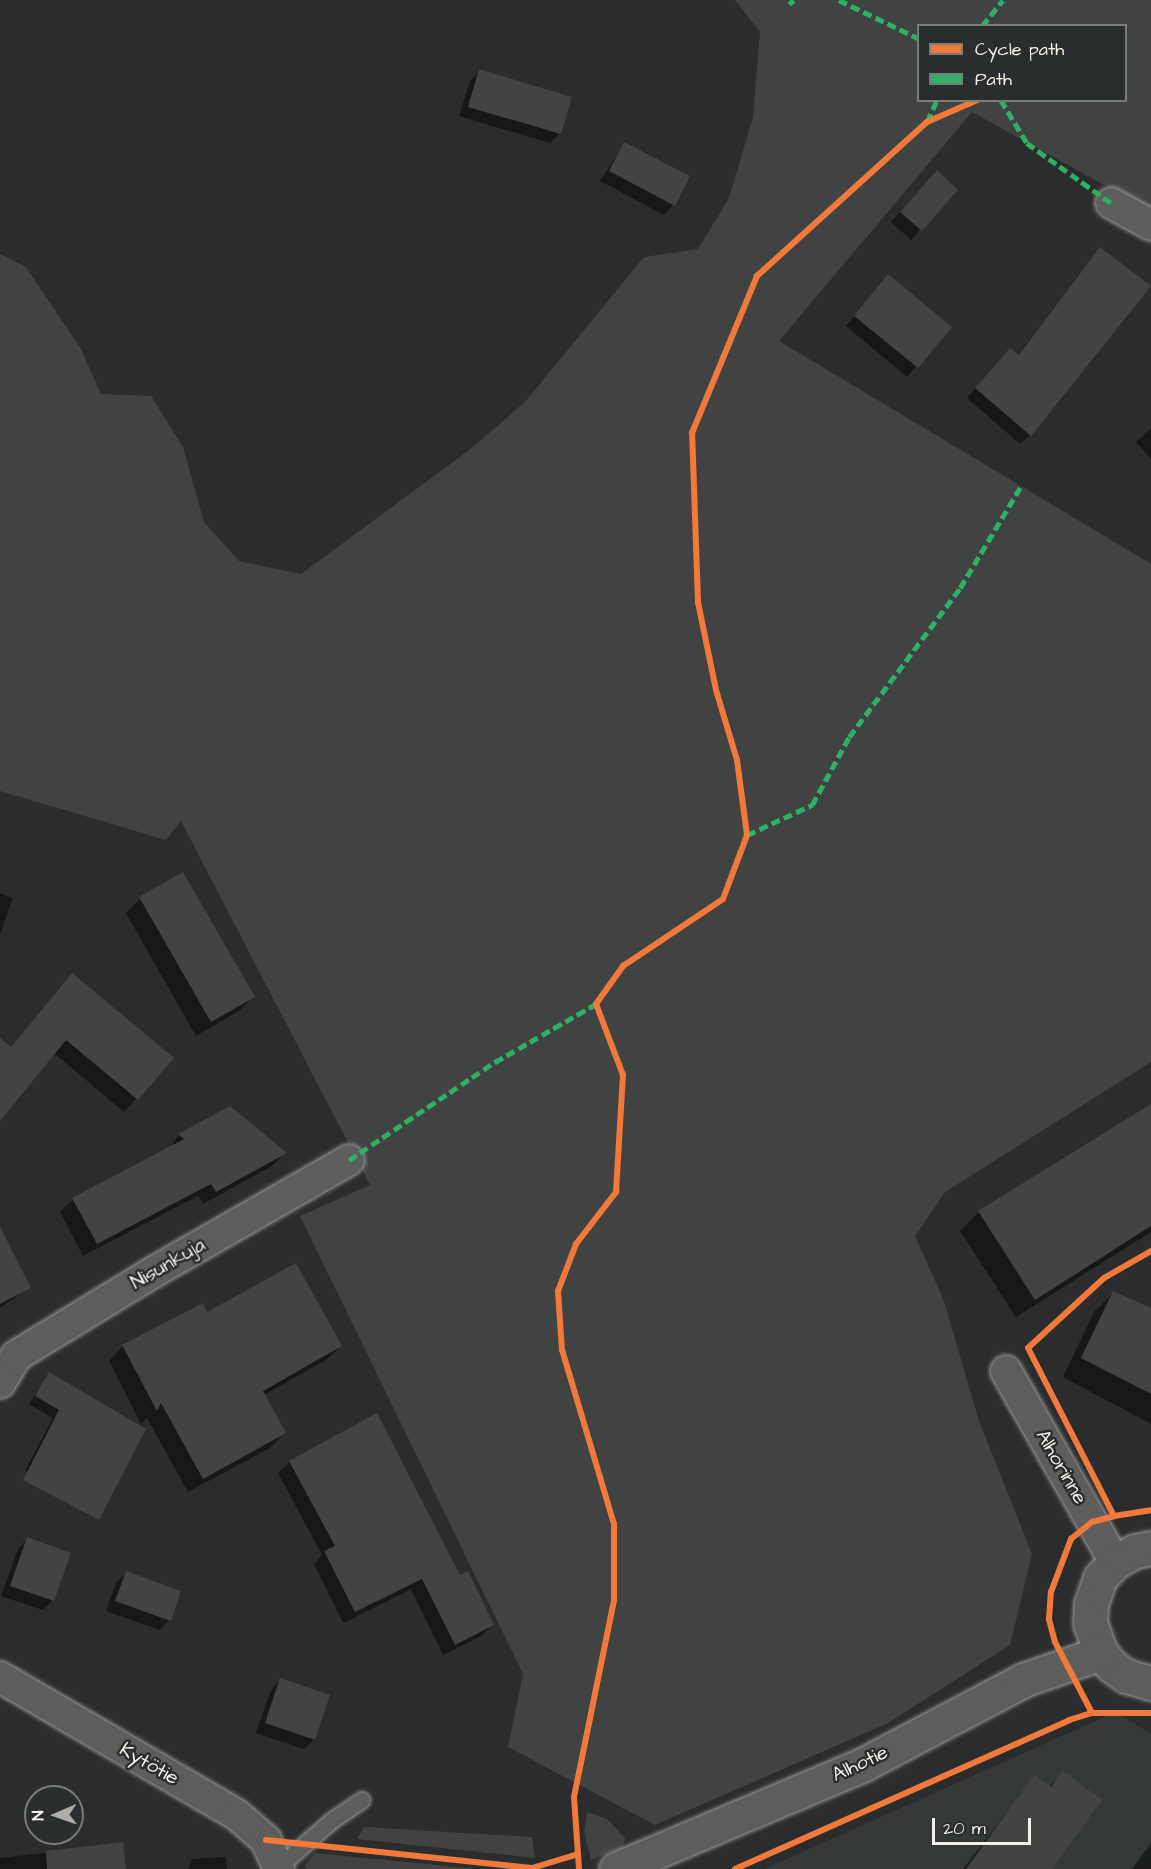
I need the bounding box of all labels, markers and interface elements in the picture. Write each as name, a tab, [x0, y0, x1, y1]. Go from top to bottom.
legend	[917, 24, 1127, 102]
text: Cycle path	[975, 37, 1064, 62]
text: Path	[975, 67, 1012, 92]
street label: Nisunkuja	[127, 1233, 209, 1295]
street label: Alhorinne	[1030, 1425, 1092, 1509]
street label: Kytötie	[115, 1738, 183, 1790]
street label: Alhotie	[828, 1741, 892, 1787]
north arrow	[24, 1785, 84, 1845]
scale bar	[935, 1806, 1034, 1844]
text: N	[27, 1810, 49, 1821]
text: 20 m	[943, 1816, 986, 1841]

